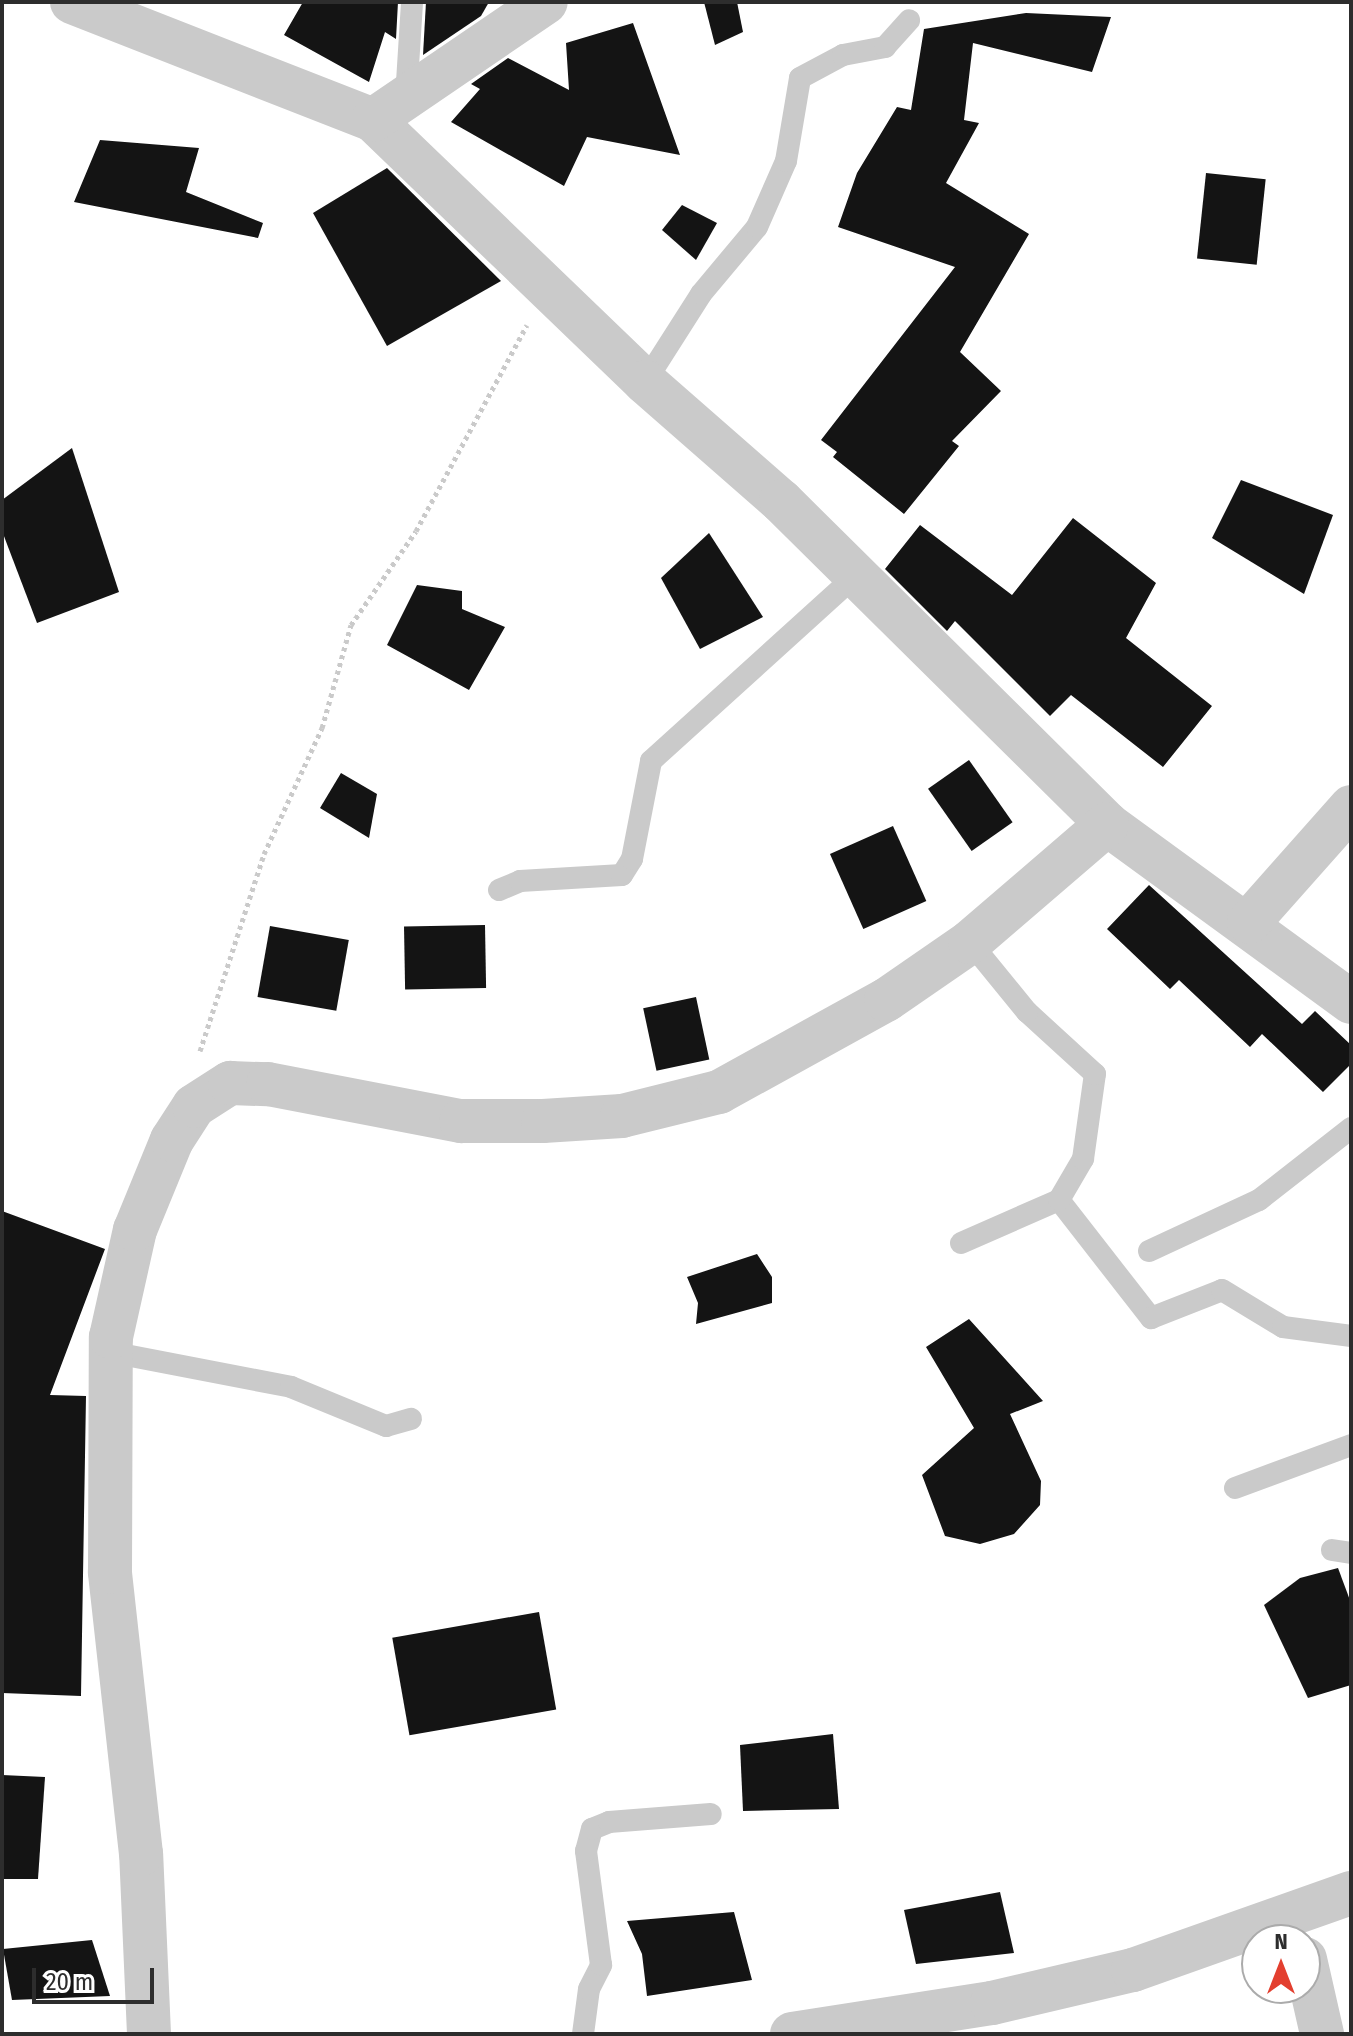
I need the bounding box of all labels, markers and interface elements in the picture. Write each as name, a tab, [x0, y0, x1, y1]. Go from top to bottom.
north arrow	[1241, 1924, 1321, 2004]
text: N	[1274, 1928, 1288, 1955]
scale bar	[36, 1952, 158, 2002]
text: 20 m	[46, 1968, 93, 1996]

